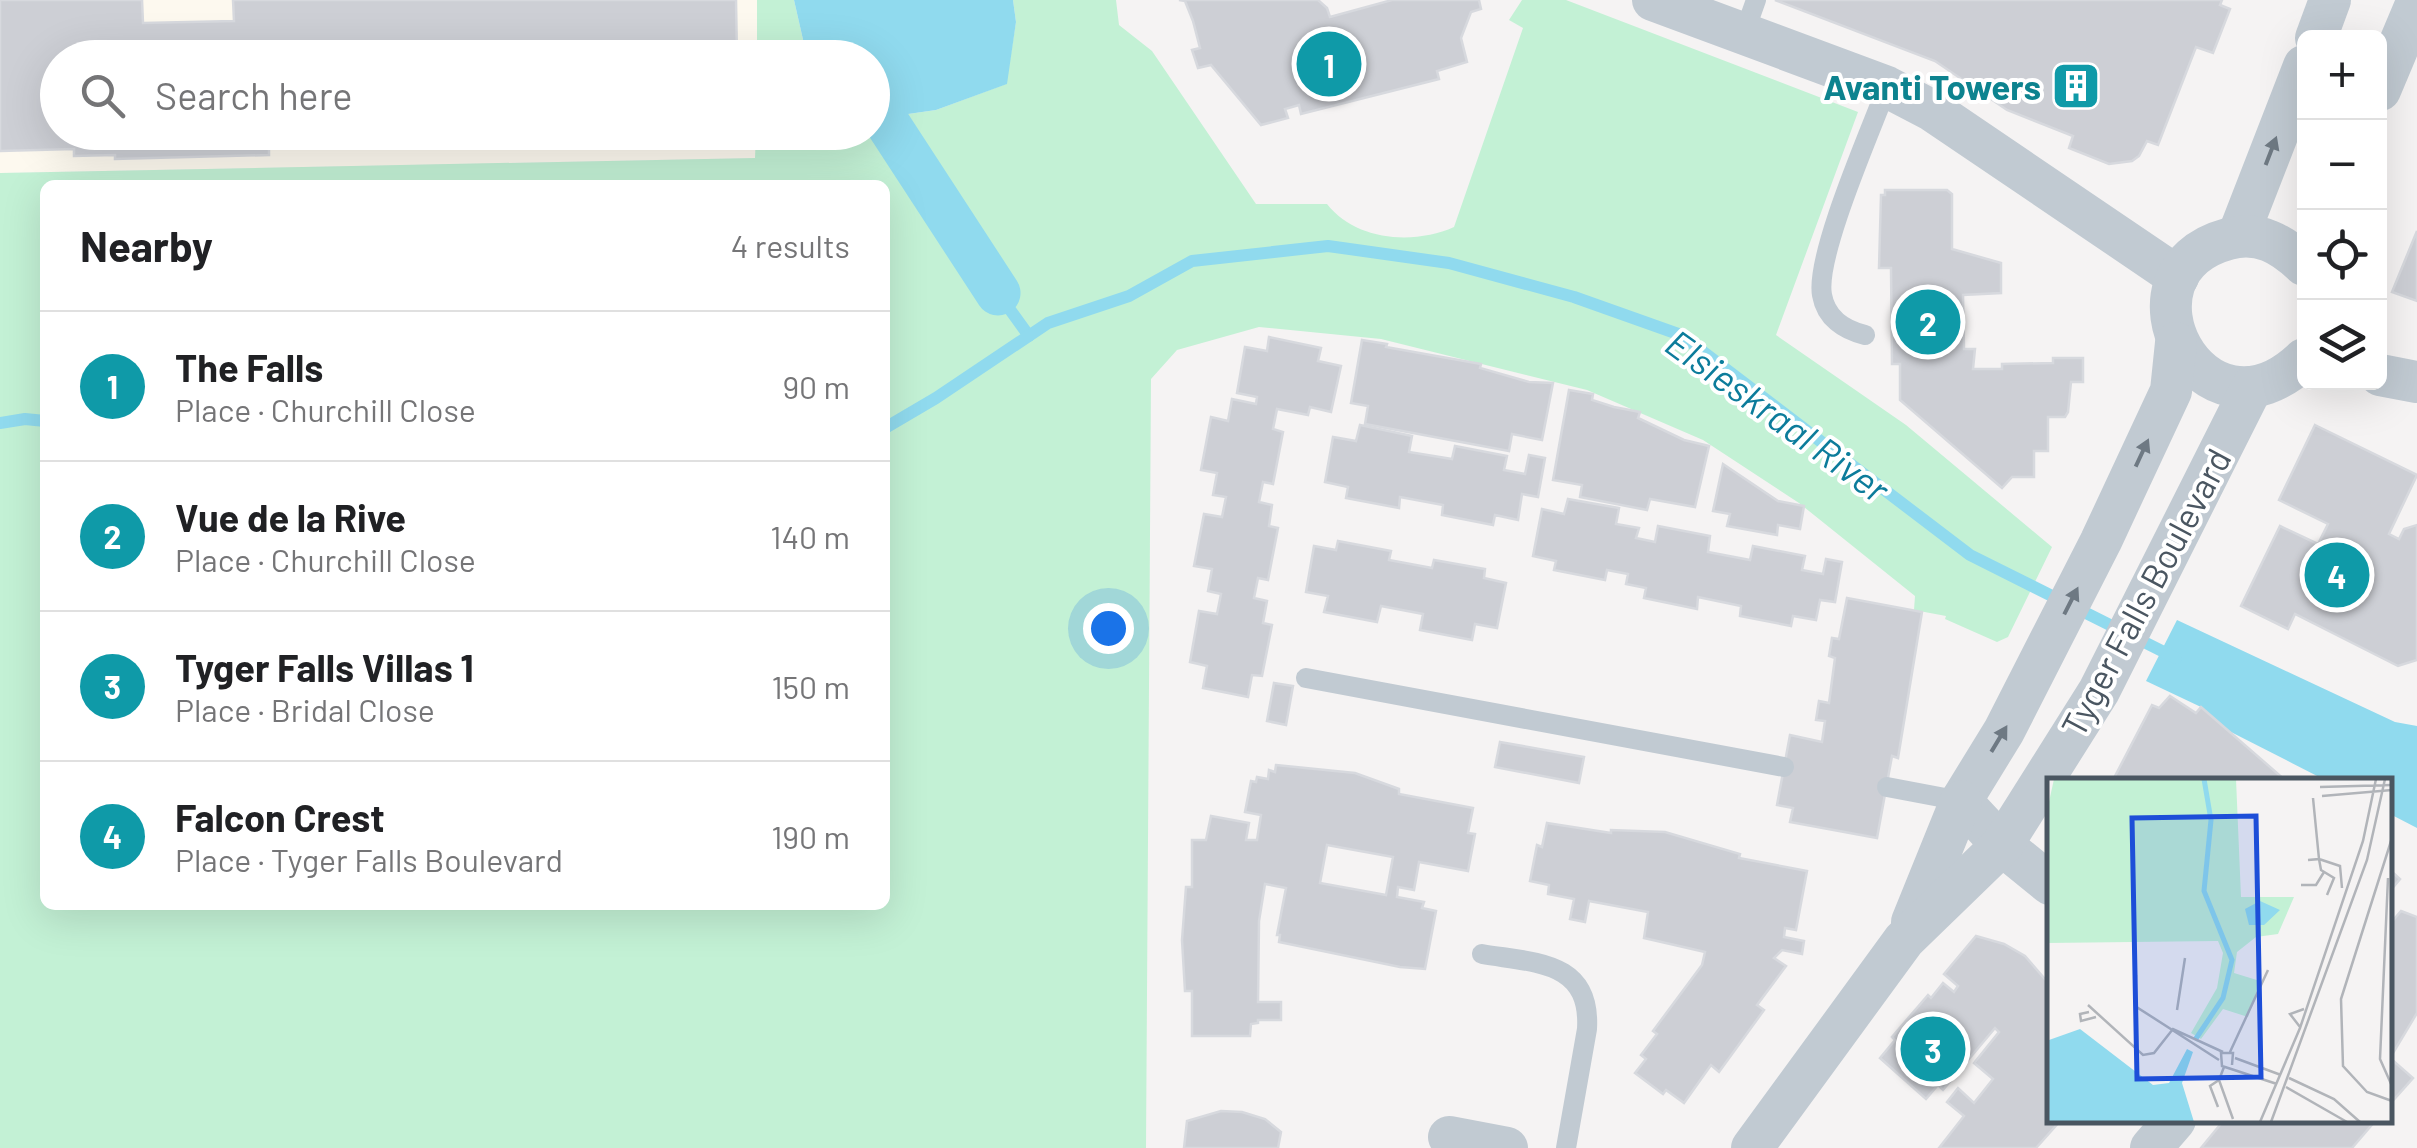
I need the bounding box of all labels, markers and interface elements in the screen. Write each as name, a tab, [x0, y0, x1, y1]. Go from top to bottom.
pin: 1	[1296, 27, 1362, 102]
map controls	[2297, 30, 2387, 390]
button: +	[2297, 30, 2387, 120]
search box	[40, 40, 890, 150]
building icon: Avanti Towers	[2050, 60, 2102, 112]
place label: Avanti Towers	[1823, 65, 2041, 107]
icon: search	[75, 68, 130, 123]
text: Search here	[155, 72, 353, 118]
button: −	[2297, 120, 2387, 210]
one-way arrow	[2264, 135, 2279, 165]
button: locate	[2297, 210, 2387, 300]
text: Nearby	[80, 220, 213, 270]
text: 4 results	[731, 226, 850, 264]
pin: 2	[1896, 284, 1960, 360]
button: layers	[2297, 300, 2387, 390]
water label: Elsieskraal River	[1658, 319, 1900, 512]
text: The Falls	[175, 344, 323, 390]
text: 1	[107, 367, 118, 405]
text: 90 m	[782, 367, 850, 405]
text: Place · Churchill Close	[175, 390, 476, 428]
one-way arrow	[2133, 438, 2150, 467]
street label: Tyger Falls Boulevard	[2051, 441, 2239, 743]
text: Vue de la Rive	[175, 494, 406, 540]
text: 2	[104, 517, 121, 555]
text: 140 m	[770, 517, 850, 555]
pin: 4	[2304, 538, 2370, 612]
text: Place · Churchill Close	[175, 540, 476, 578]
one-way arrow	[2062, 586, 2079, 615]
your location	[1083, 603, 1134, 654]
text: Tyger Falls Villas 1	[175, 644, 474, 690]
text: 3	[104, 667, 121, 705]
text: 150 m	[771, 667, 850, 705]
text: Place · Bridal Close	[175, 690, 435, 728]
one-way arrow	[1990, 725, 2008, 753]
inset map	[2047, 778, 2392, 1123]
text: Falcon Crest	[175, 794, 385, 840]
text: 4	[103, 817, 122, 855]
text: 190 m	[771, 817, 850, 855]
text: Place · Tyger Falls Boulevard	[175, 840, 563, 878]
pin: 3	[1900, 1012, 1966, 1086]

